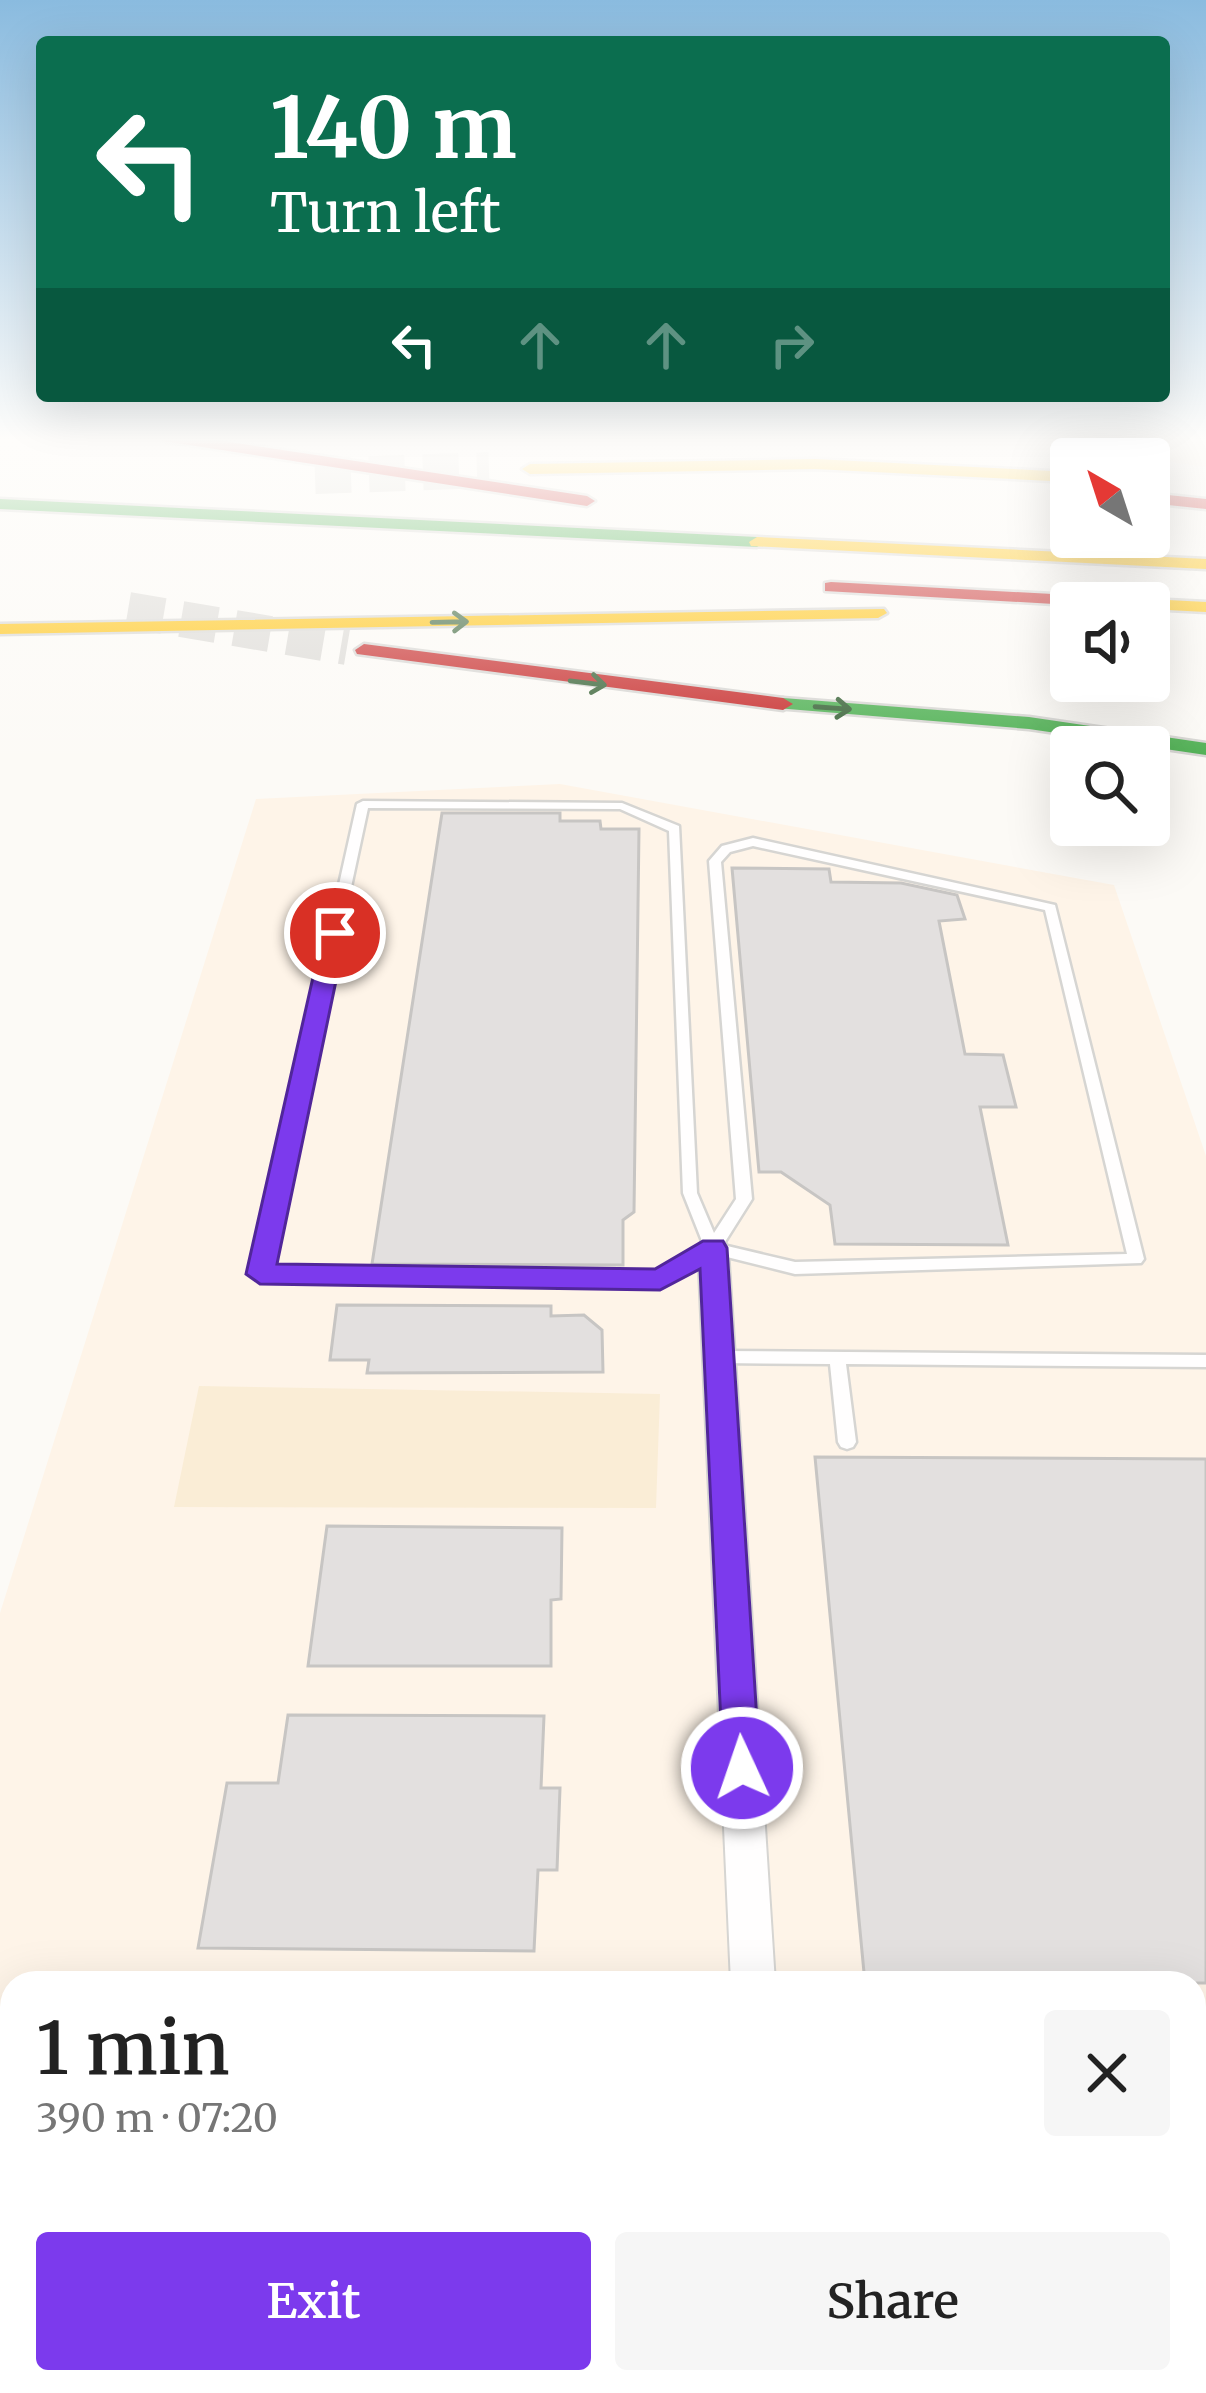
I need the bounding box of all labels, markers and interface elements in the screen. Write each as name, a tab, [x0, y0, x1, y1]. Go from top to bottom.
text: 140 m	[270, 75, 517, 181]
icon: left	[72, 84, 228, 240]
text: Turn left	[270, 179, 501, 247]
icon: left	[381, 312, 447, 378]
icon: ahead	[507, 312, 573, 378]
icon: ahead	[633, 312, 699, 378]
icon: right	[759, 312, 825, 378]
north arrow	[1050, 438, 1170, 558]
map controls	[1050, 438, 1170, 846]
button: sound	[1050, 582, 1170, 702]
one-way arrow	[430, 611, 469, 634]
one-way arrow	[568, 672, 607, 694]
one-way arrow	[813, 696, 852, 719]
button: search	[1050, 726, 1170, 846]
pin	[284, 882, 386, 984]
icon: arrive	[302, 900, 368, 966]
position arrow	[679, 1705, 805, 1831]
text: 1 min	[36, 2003, 230, 2094]
button: close	[1044, 2010, 1170, 2136]
text: 390 m · 07:20	[36, 2094, 278, 2143]
button: Exit	[36, 2232, 591, 2370]
button: Share	[615, 2232, 1170, 2370]

